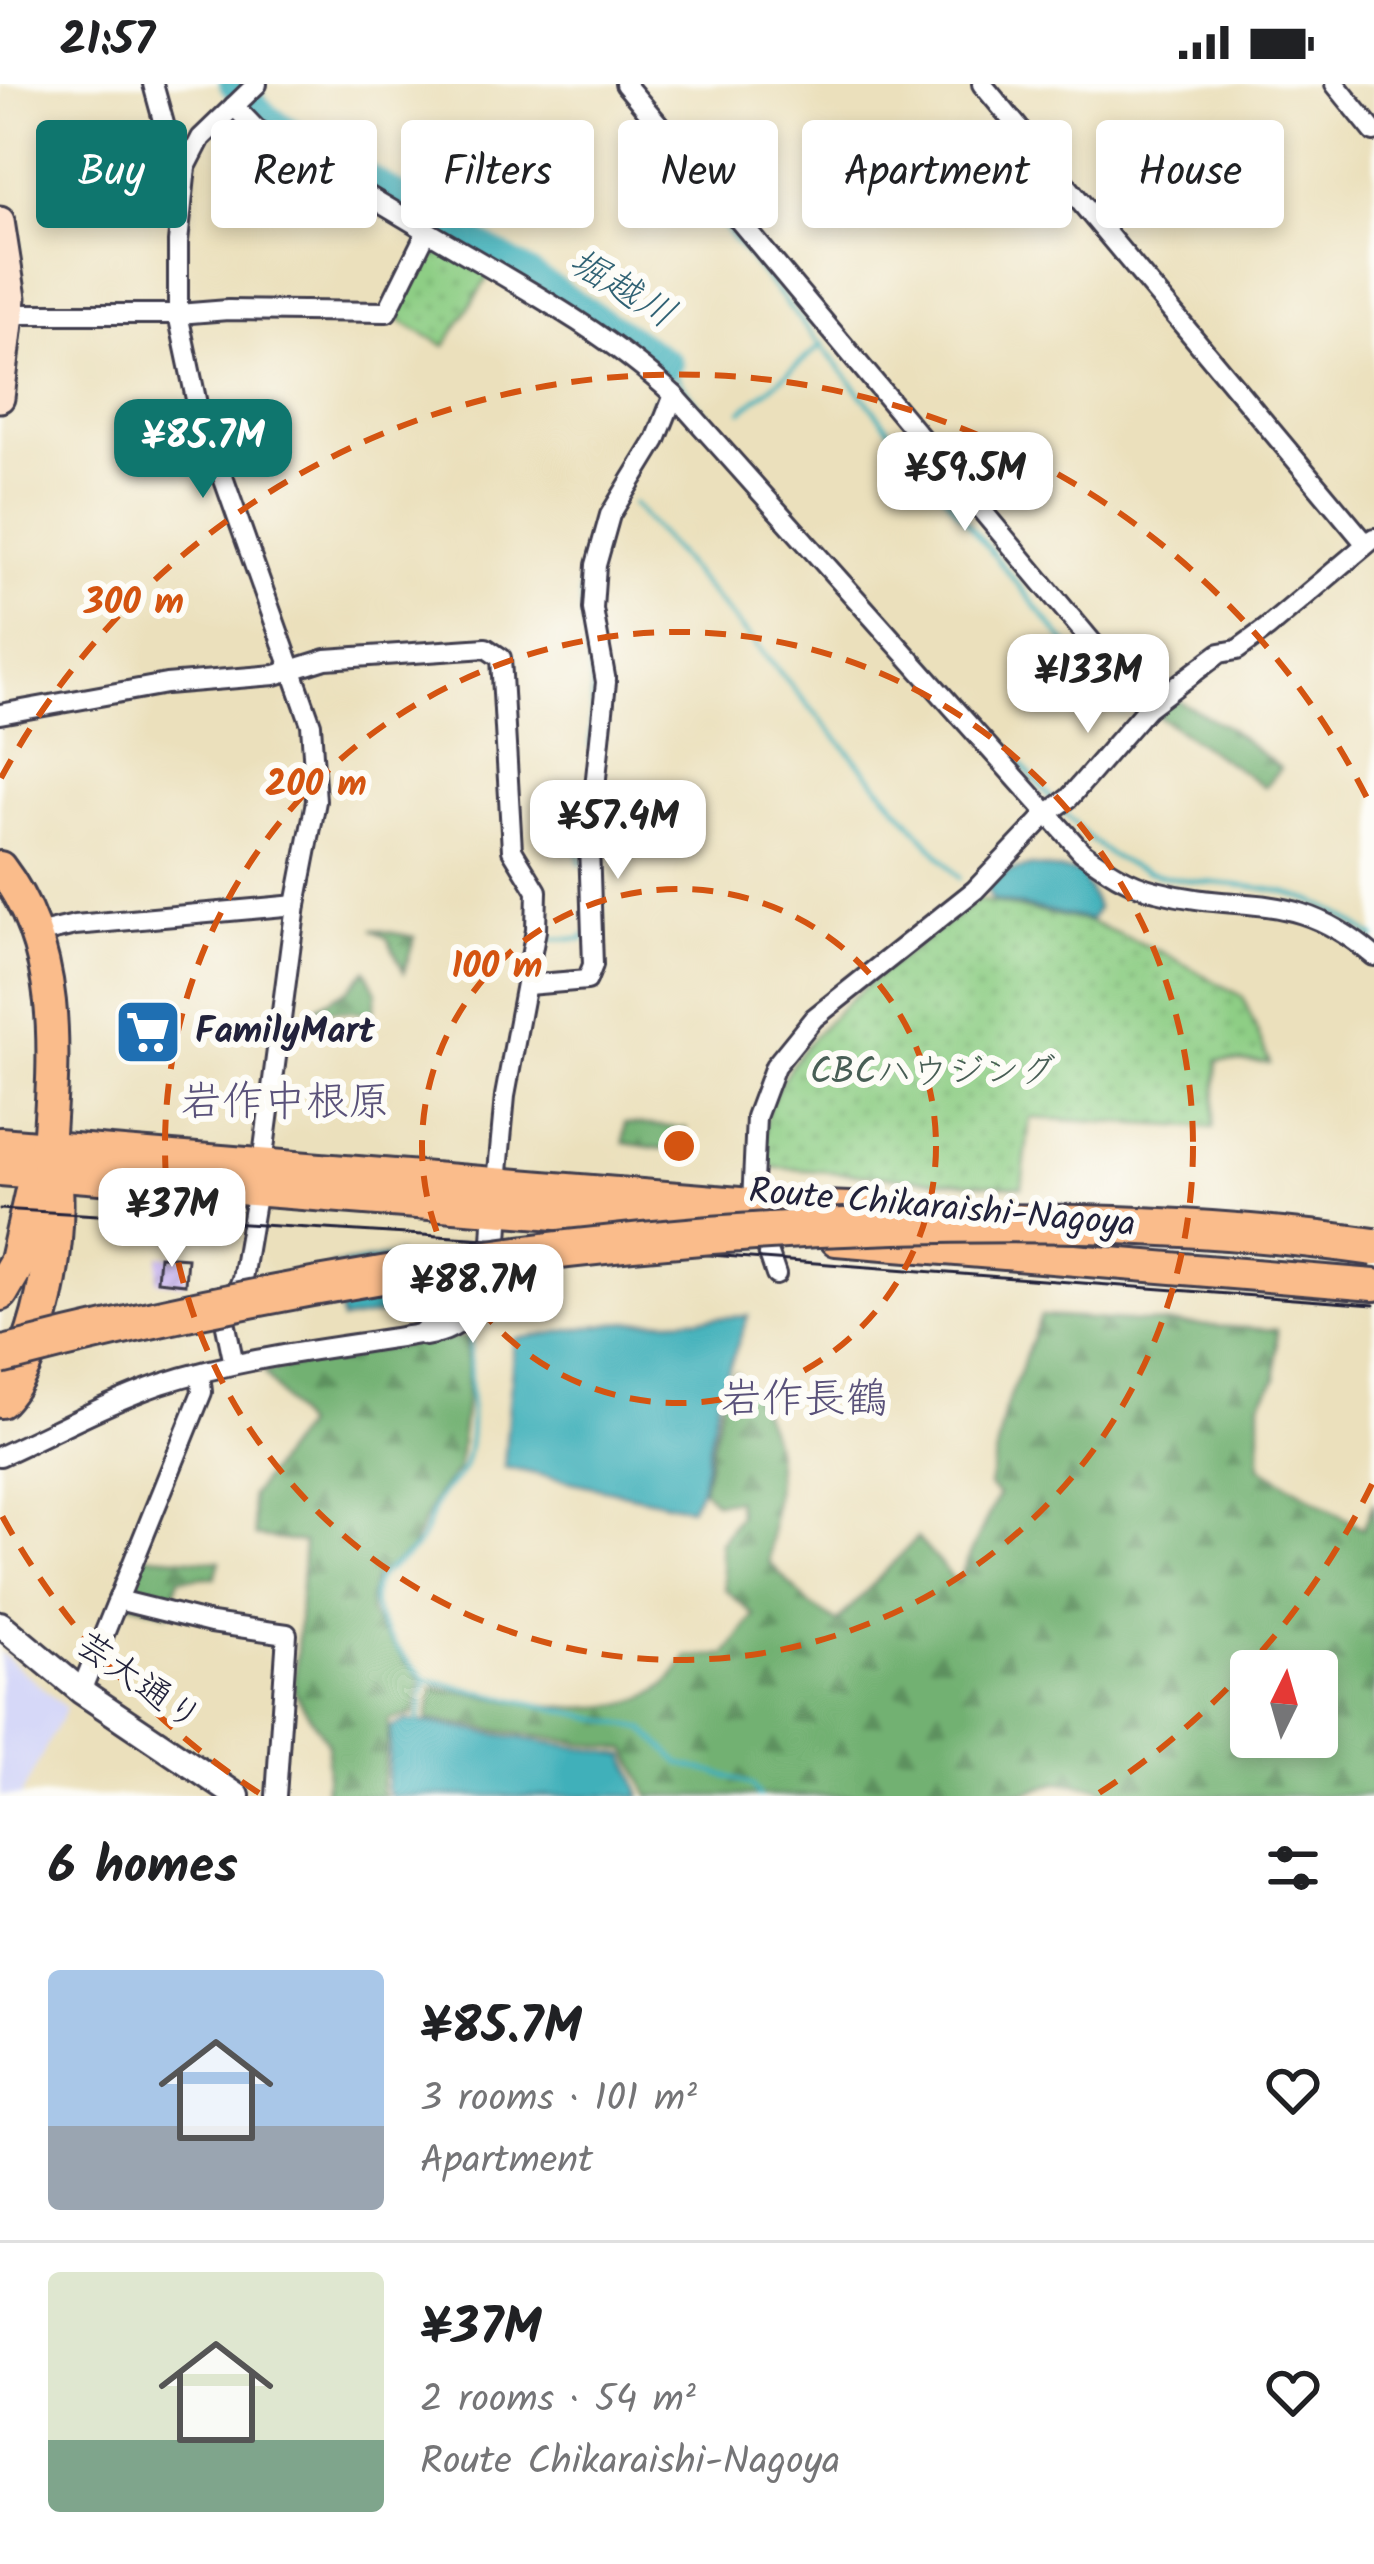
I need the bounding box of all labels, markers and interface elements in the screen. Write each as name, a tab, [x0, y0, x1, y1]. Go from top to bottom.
text: 21:57	[60, 6, 155, 78]
chip: Buy	[36, 120, 187, 228]
chip: Rent	[211, 120, 377, 228]
chip: Filters	[401, 120, 594, 228]
chip: New	[618, 120, 778, 228]
chip: Apartment	[802, 120, 1072, 228]
chip: House	[1096, 120, 1284, 228]
water label: 堀越川	[555, 233, 687, 347]
pin: ¥85.7M	[105, 399, 301, 501]
text: ¥85.7M	[141, 407, 265, 469]
pin: ¥59.5M	[867, 432, 1063, 534]
text: ¥59.5M	[904, 440, 1026, 502]
text: 300 m	[83, 575, 184, 632]
pin: ¥133M	[1004, 634, 1172, 736]
text: ¥133M	[1034, 642, 1142, 704]
text: 200 m	[265, 757, 367, 814]
pin: ¥57.4M	[520, 780, 716, 882]
text: ¥57.4M	[557, 788, 679, 850]
text: 100 m	[451, 939, 543, 996]
supermarket icon: FamilyMart	[113, 997, 183, 1067]
place label: FamilyMart	[195, 1004, 376, 1061]
park label: CBCハウジング	[810, 1045, 1056, 1102]
district label: 岩作中根原	[180, 1070, 390, 1137]
centre of rings	[658, 1125, 700, 1167]
street label: Route Chikaraishi-Nagoya	[746, 1164, 1138, 1254]
pin: ¥37M	[101, 1168, 243, 1270]
text: ¥37M	[125, 1176, 219, 1238]
pin: ¥88.7M	[375, 1244, 571, 1346]
text: ¥88.7M	[409, 1252, 537, 1314]
district label: 岩作長鶴	[720, 1367, 888, 1434]
street label: 芸大通り	[63, 1618, 213, 1748]
north arrow	[1230, 1650, 1338, 1758]
map controls	[1230, 1650, 1338, 1758]
text: 6 homes	[48, 1828, 238, 1909]
icon: filters	[1260, 1835, 1326, 1901]
text: ¥85.7M	[420, 1988, 582, 2069]
icon: home	[144, 2018, 288, 2162]
icon: heart	[1260, 2057, 1326, 2123]
text: 3 rooms · 101 m²	[420, 2069, 697, 2131]
text: Apartment	[420, 2131, 593, 2193]
text: ¥37M	[420, 2289, 542, 2370]
icon: home	[144, 2320, 288, 2464]
icon: heart	[1260, 2359, 1326, 2425]
text: 2 rooms · 54 m²	[420, 2370, 696, 2432]
text: Route Chikaraishi-Nagoya	[420, 2432, 840, 2494]

